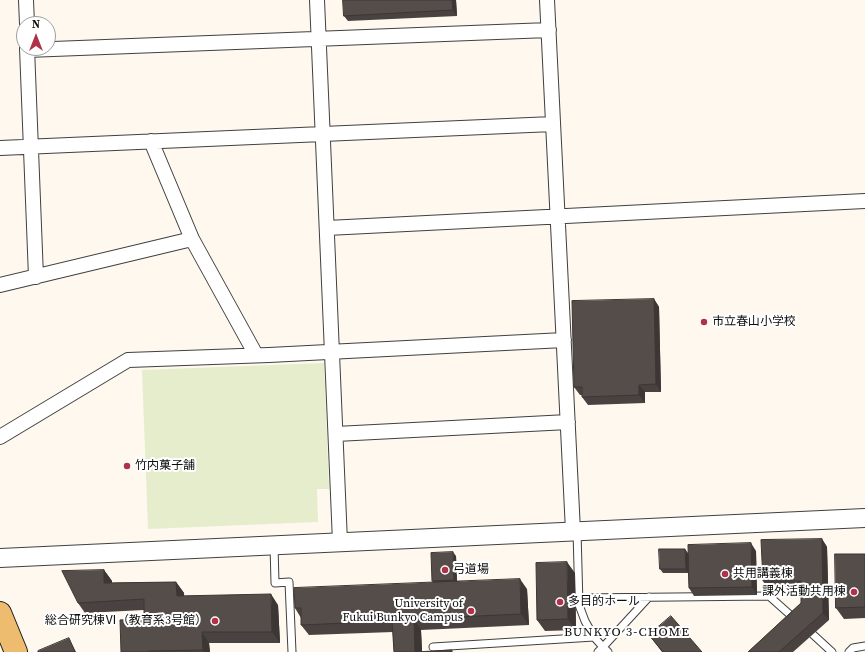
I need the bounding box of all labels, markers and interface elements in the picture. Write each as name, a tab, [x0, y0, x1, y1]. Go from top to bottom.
north arrow	[16, 16, 56, 56]
text: N	[32, 17, 40, 32]
place label: 市立春山小学校	[712, 315, 796, 329]
marker: 市立春山小学校	[699, 317, 709, 327]
place label: 竹内菓子舗	[135, 459, 195, 473]
marker: 竹内菓子舗	[122, 461, 132, 471]
place label: 弓道場	[453, 563, 489, 577]
marker: 弓道場	[440, 565, 450, 575]
place label: 共用講義棟	[733, 567, 793, 581]
marker: 共用講義棟	[720, 569, 730, 579]
place label: 課外活動共用棟	[762, 585, 846, 599]
marker: 課外活動共用棟	[849, 587, 859, 597]
place label: 多目的ホール	[568, 595, 640, 609]
place label: University of Fukui Bunkyo Campus	[343, 597, 463, 625]
marker: 多目的ホール	[555, 597, 565, 607]
marker: University of Fukui Bunkyo Campus	[466, 606, 476, 616]
place label: 総合研究棟Ⅵ（教育系3号館）	[45, 614, 207, 628]
marker: 総合研究棟Ⅵ（教育系3号館）	[210, 616, 220, 626]
district label: BUNKYO 3-CHOME	[564, 625, 690, 641]

